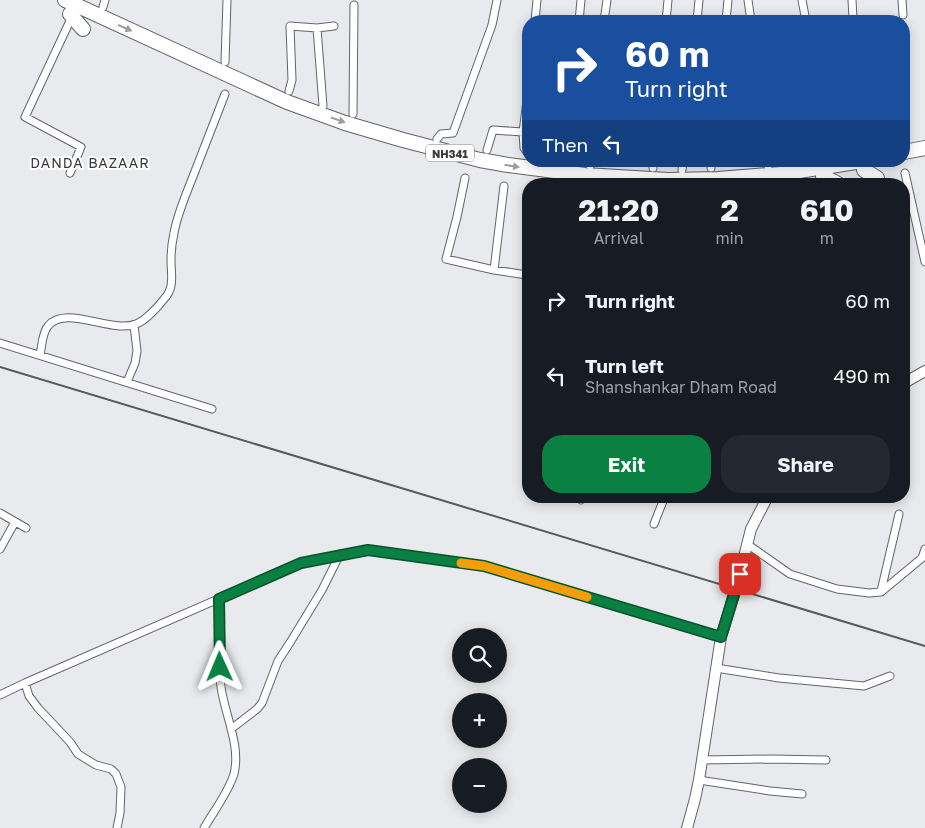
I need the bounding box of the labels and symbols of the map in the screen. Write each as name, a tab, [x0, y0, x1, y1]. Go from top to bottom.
one-way arrow	[118, 24, 132, 32]
one-way arrow	[331, 117, 346, 124]
road number: NH341	[426, 144, 474, 162]
district label: DANDA BAZAAR	[30, 154, 150, 171]
one-way arrow	[505, 162, 521, 170]
pin	[719, 553, 761, 595]
position arrow	[193, 640, 245, 692]

